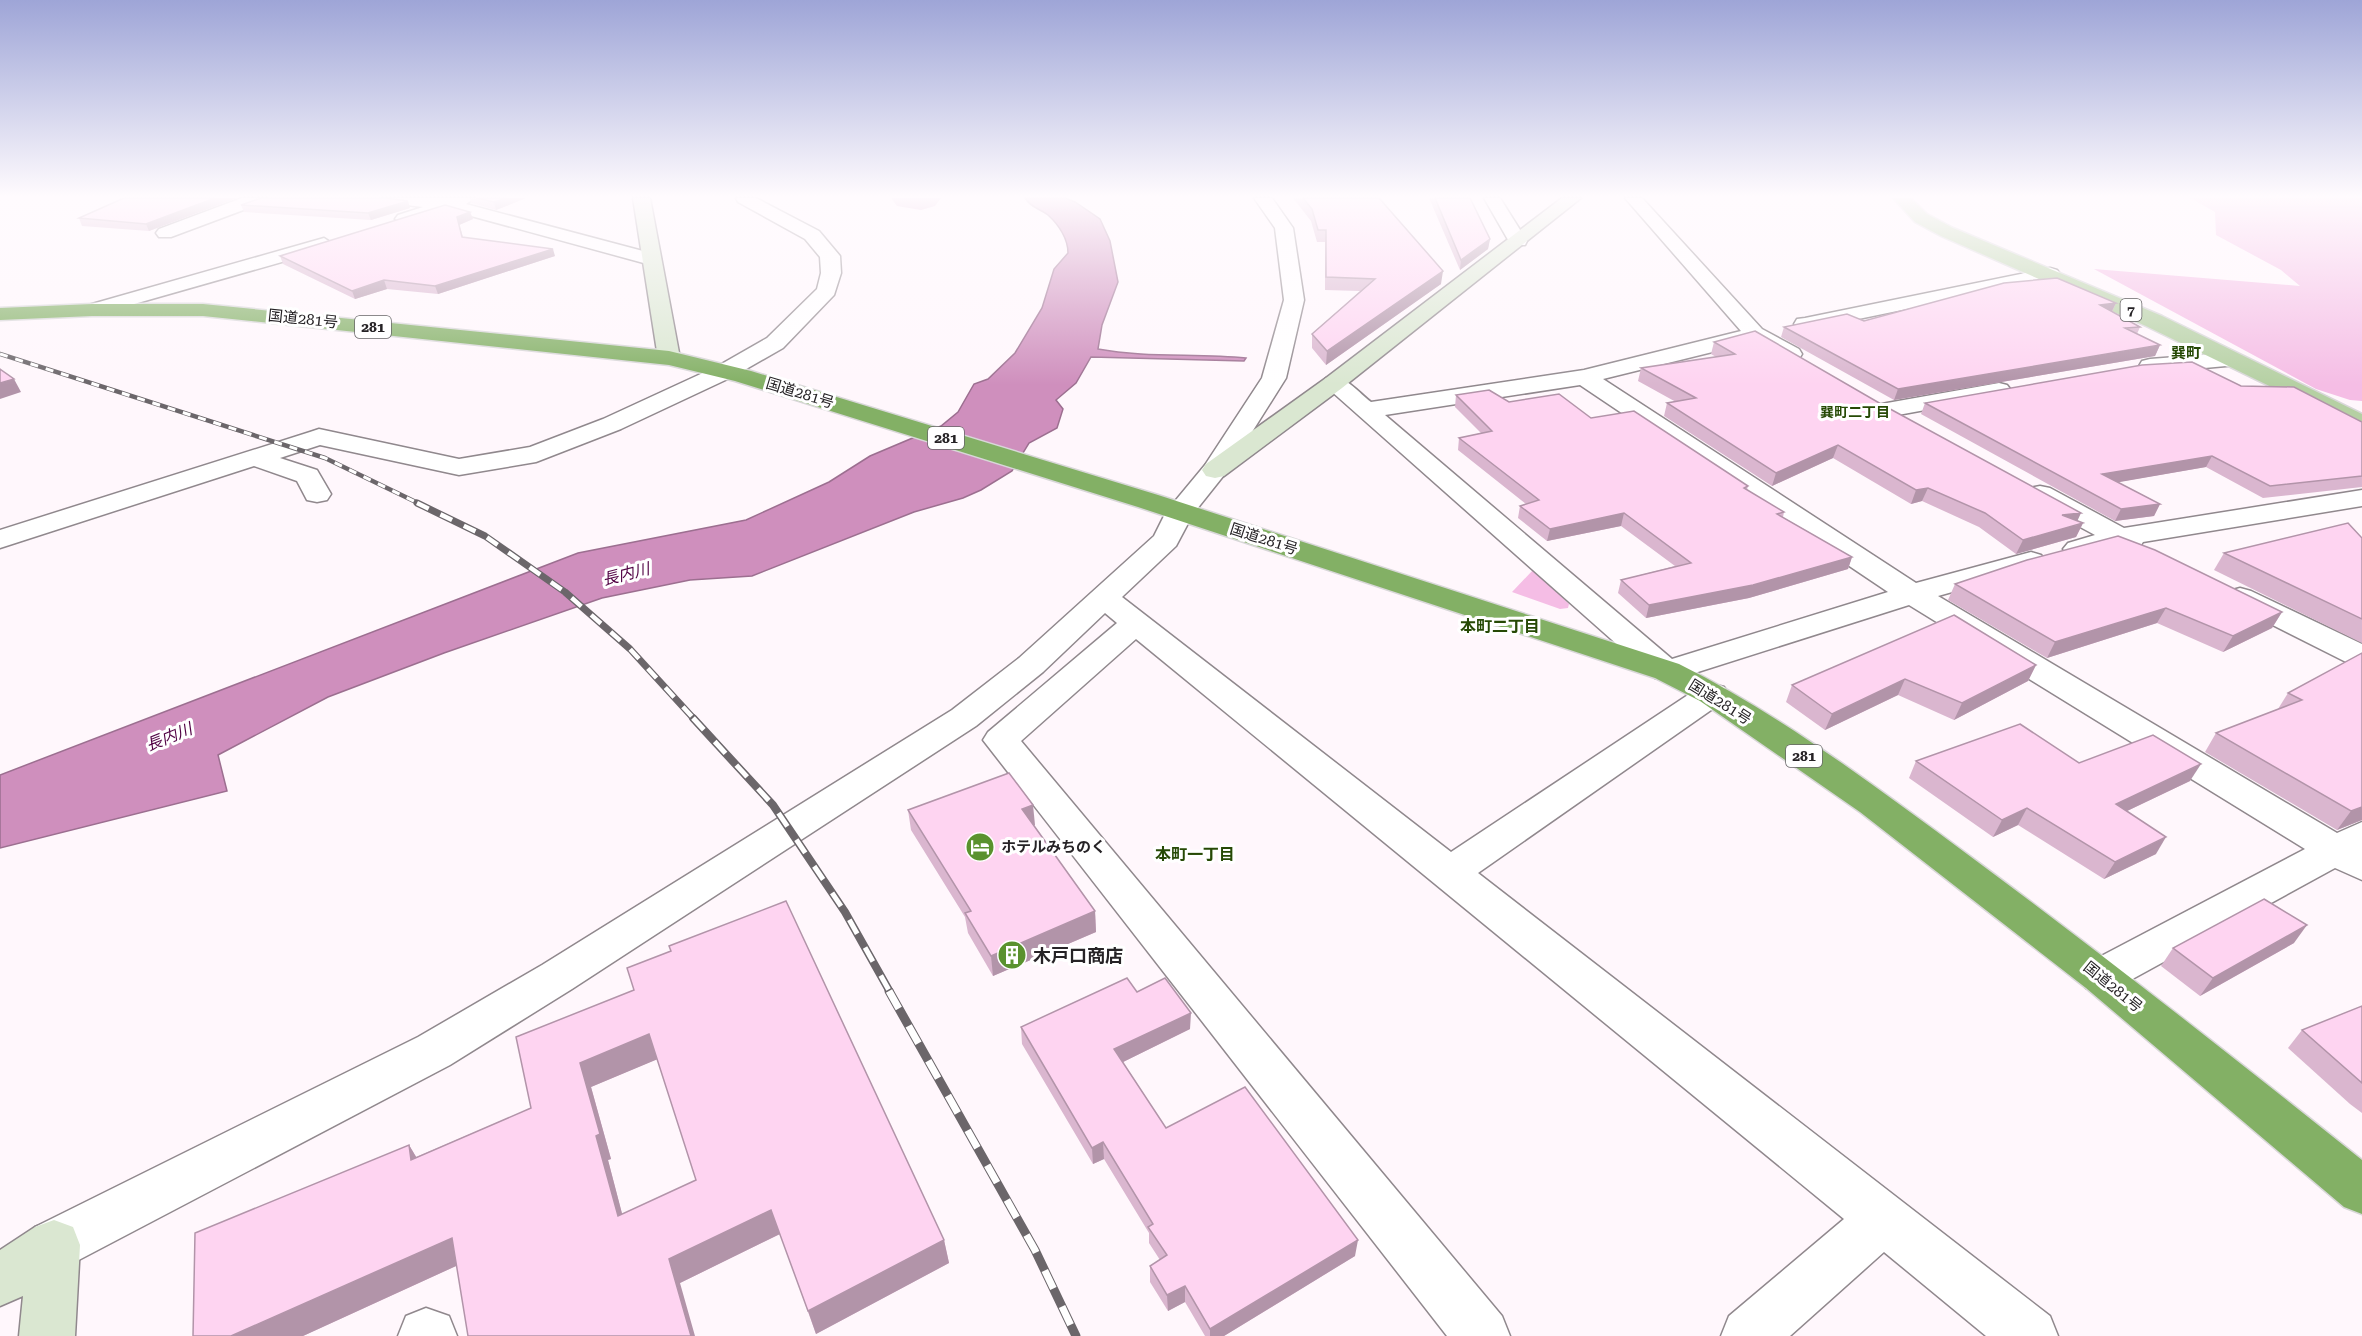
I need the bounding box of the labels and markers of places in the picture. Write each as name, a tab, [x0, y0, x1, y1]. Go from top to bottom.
hotel icon: ホテルみちのく	[964, 831, 996, 863]
place label: ホテルみちのく	[1001, 838, 1106, 856]
building icon: 木戸口商店	[996, 939, 1028, 971]
place label: 木戸口商店	[1033, 945, 1123, 966]

